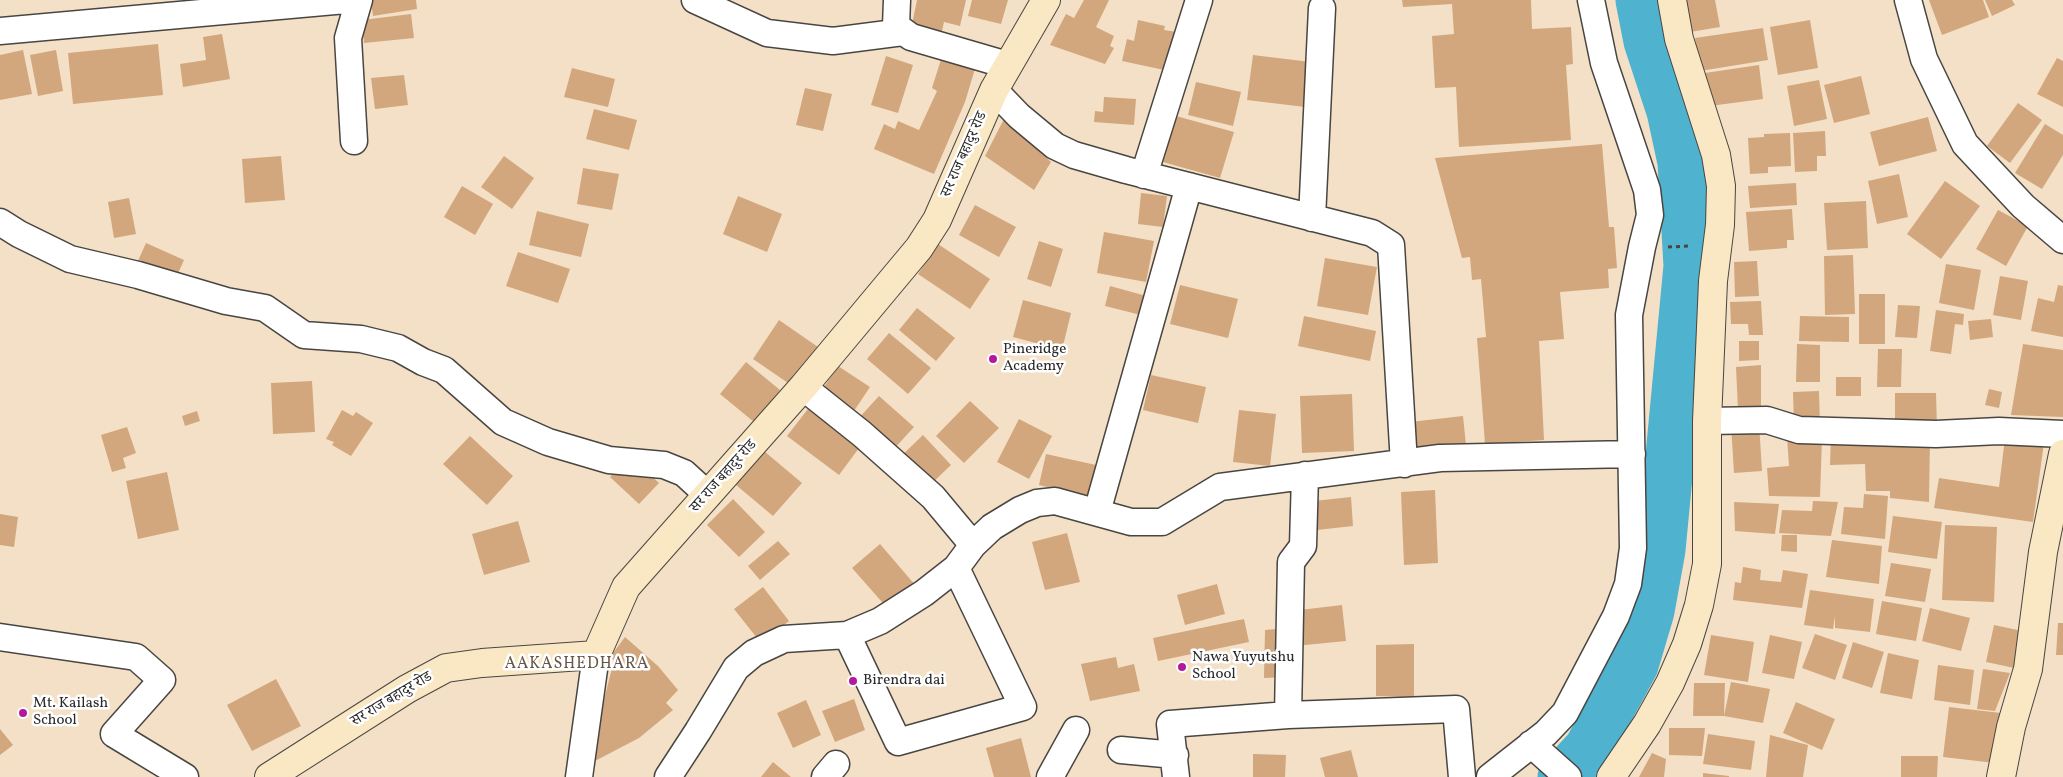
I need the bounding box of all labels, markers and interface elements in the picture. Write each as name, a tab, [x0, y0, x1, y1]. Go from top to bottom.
street label: सर राज बहादुर रोड	[938, 109, 992, 201]
place label: Pineridge Academy	[1003, 341, 1066, 376]
marker: Pineridge Academy	[987, 353, 999, 365]
street label: सर राज बहादुर रोड	[687, 437, 761, 517]
place label: Nawa Yuyutshu School	[1192, 649, 1295, 684]
district label: AAKASHEDHARA	[503, 655, 651, 675]
marker: Nawa Yuyutshu School	[1176, 661, 1188, 673]
street label: सर राज बहादुर रोड	[348, 669, 436, 731]
place label: Birendra dai	[863, 672, 945, 690]
marker: Birendra dai	[847, 675, 859, 687]
place label: Mt. Kailash School	[33, 695, 108, 730]
marker: Mt. Kailash School	[17, 707, 29, 719]

